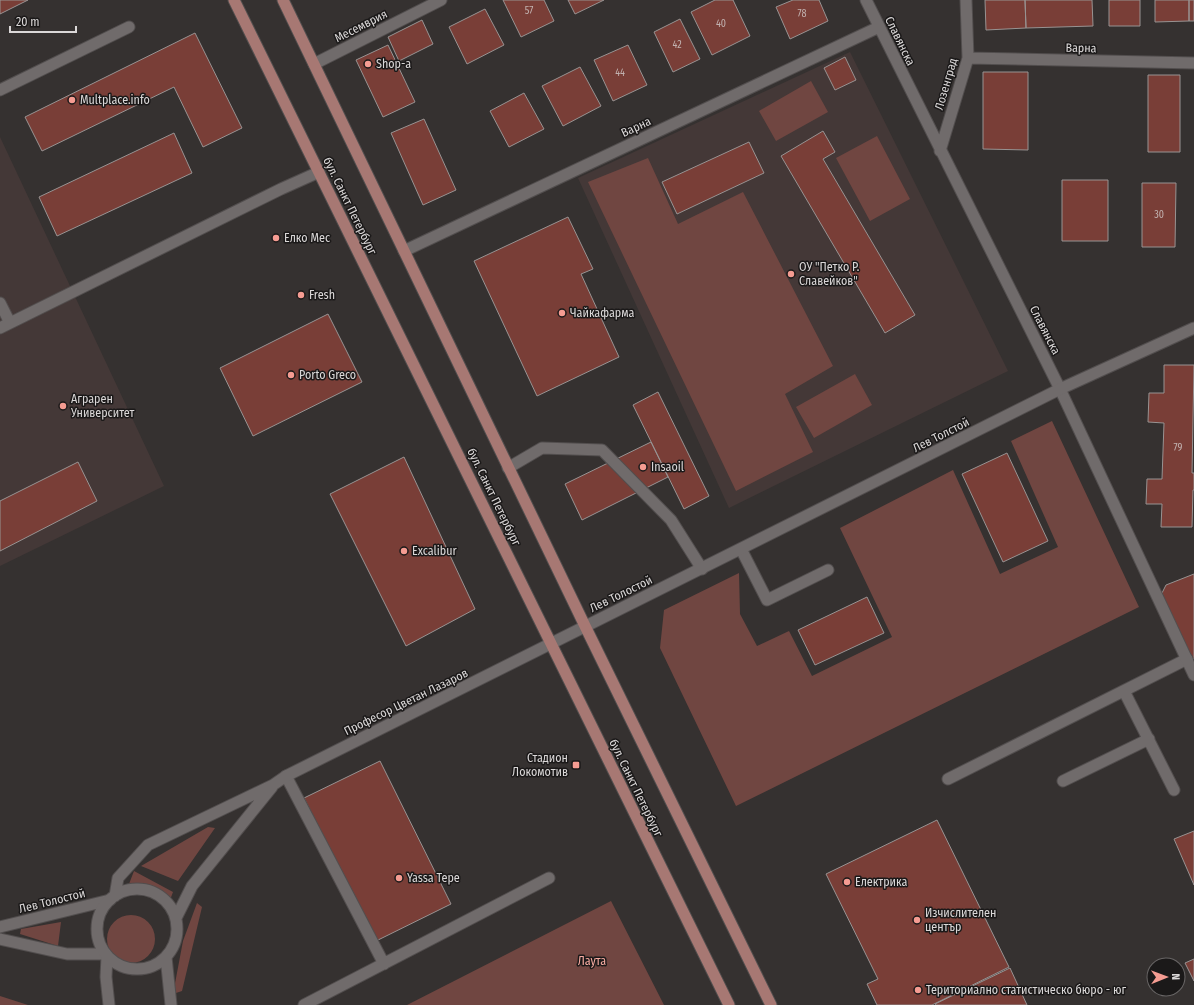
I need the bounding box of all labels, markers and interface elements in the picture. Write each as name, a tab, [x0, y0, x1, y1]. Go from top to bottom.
house number: 57	[525, 5, 533, 17]
street label: Месемврия	[332, 7, 390, 45]
scale bar	[10, 8, 76, 34]
house number: 78	[798, 8, 806, 20]
street label: Славянска	[882, 14, 918, 68]
text: 20 m	[16, 15, 40, 29]
house number: 40	[716, 18, 726, 30]
house number: 42	[672, 39, 682, 51]
street label: Варна	[1065, 41, 1097, 55]
street label: Лозенград	[932, 56, 960, 112]
place label: Shop-a	[376, 57, 411, 71]
marker: Shop-a	[363, 59, 373, 69]
house number: 44	[615, 67, 625, 79]
place label: Multplace.info	[80, 93, 150, 107]
marker: Multplace.info	[67, 95, 77, 105]
street label: Варна	[619, 114, 653, 140]
street label: бул. Санкт Петербург	[320, 155, 380, 257]
house number: 30	[1154, 209, 1164, 221]
place label: Елко Мес	[284, 231, 330, 245]
marker: Елко Мес	[271, 233, 281, 243]
place label: ОУ "Петко Р. Славейков"	[799, 260, 860, 288]
marker: ОУ "Петко Р. Славейков"	[786, 269, 796, 279]
place label: Fresh	[309, 288, 335, 302]
marker: Fresh	[296, 290, 306, 300]
street label: Славянска	[1027, 303, 1063, 357]
place label: Чайкафарма	[570, 306, 635, 320]
marker: Чайкафарма	[557, 308, 567, 318]
place label: Porto Greco	[299, 368, 356, 382]
marker: Porto Greco	[286, 370, 296, 380]
place label: Аграрен Университет	[70, 392, 134, 420]
marker: Аграрен Университет	[58, 401, 68, 411]
street label: Лев Толстой	[910, 415, 972, 455]
house number: 79	[1174, 442, 1183, 454]
street label: бул. Санкт Петербург	[464, 446, 524, 548]
place label: Insaoil	[651, 460, 684, 474]
marker: Insaoil	[638, 462, 648, 472]
place label: Excalibur	[412, 544, 457, 558]
marker: Excalibur	[399, 546, 409, 556]
street label: Лев Толостой	[587, 573, 655, 615]
street label: Професор Цветан Лазаров	[342, 666, 470, 738]
street label: бул. Санкт Петербург	[606, 737, 666, 839]
place label: Стадион Локомотив	[512, 751, 568, 779]
marker: Стадион Локомотив	[571, 760, 581, 770]
place label: Yassa Tepe	[407, 871, 460, 885]
marker: Yassa Tepe	[394, 873, 404, 883]
place label: Електрика	[855, 875, 908, 889]
marker: Електрика	[842, 877, 852, 887]
street label: Лев Толостой	[17, 886, 87, 916]
place label: Изчислителен център	[925, 906, 996, 934]
marker: Изчислителен център	[912, 915, 922, 925]
park label: Лаута	[578, 954, 606, 968]
north arrow	[1146, 957, 1186, 997]
text: N	[1169, 973, 1182, 980]
place label: Териториално статистическо бюро - юг	[926, 983, 1127, 997]
marker: Териториално статистическо бюро - юг	[913, 985, 923, 995]

